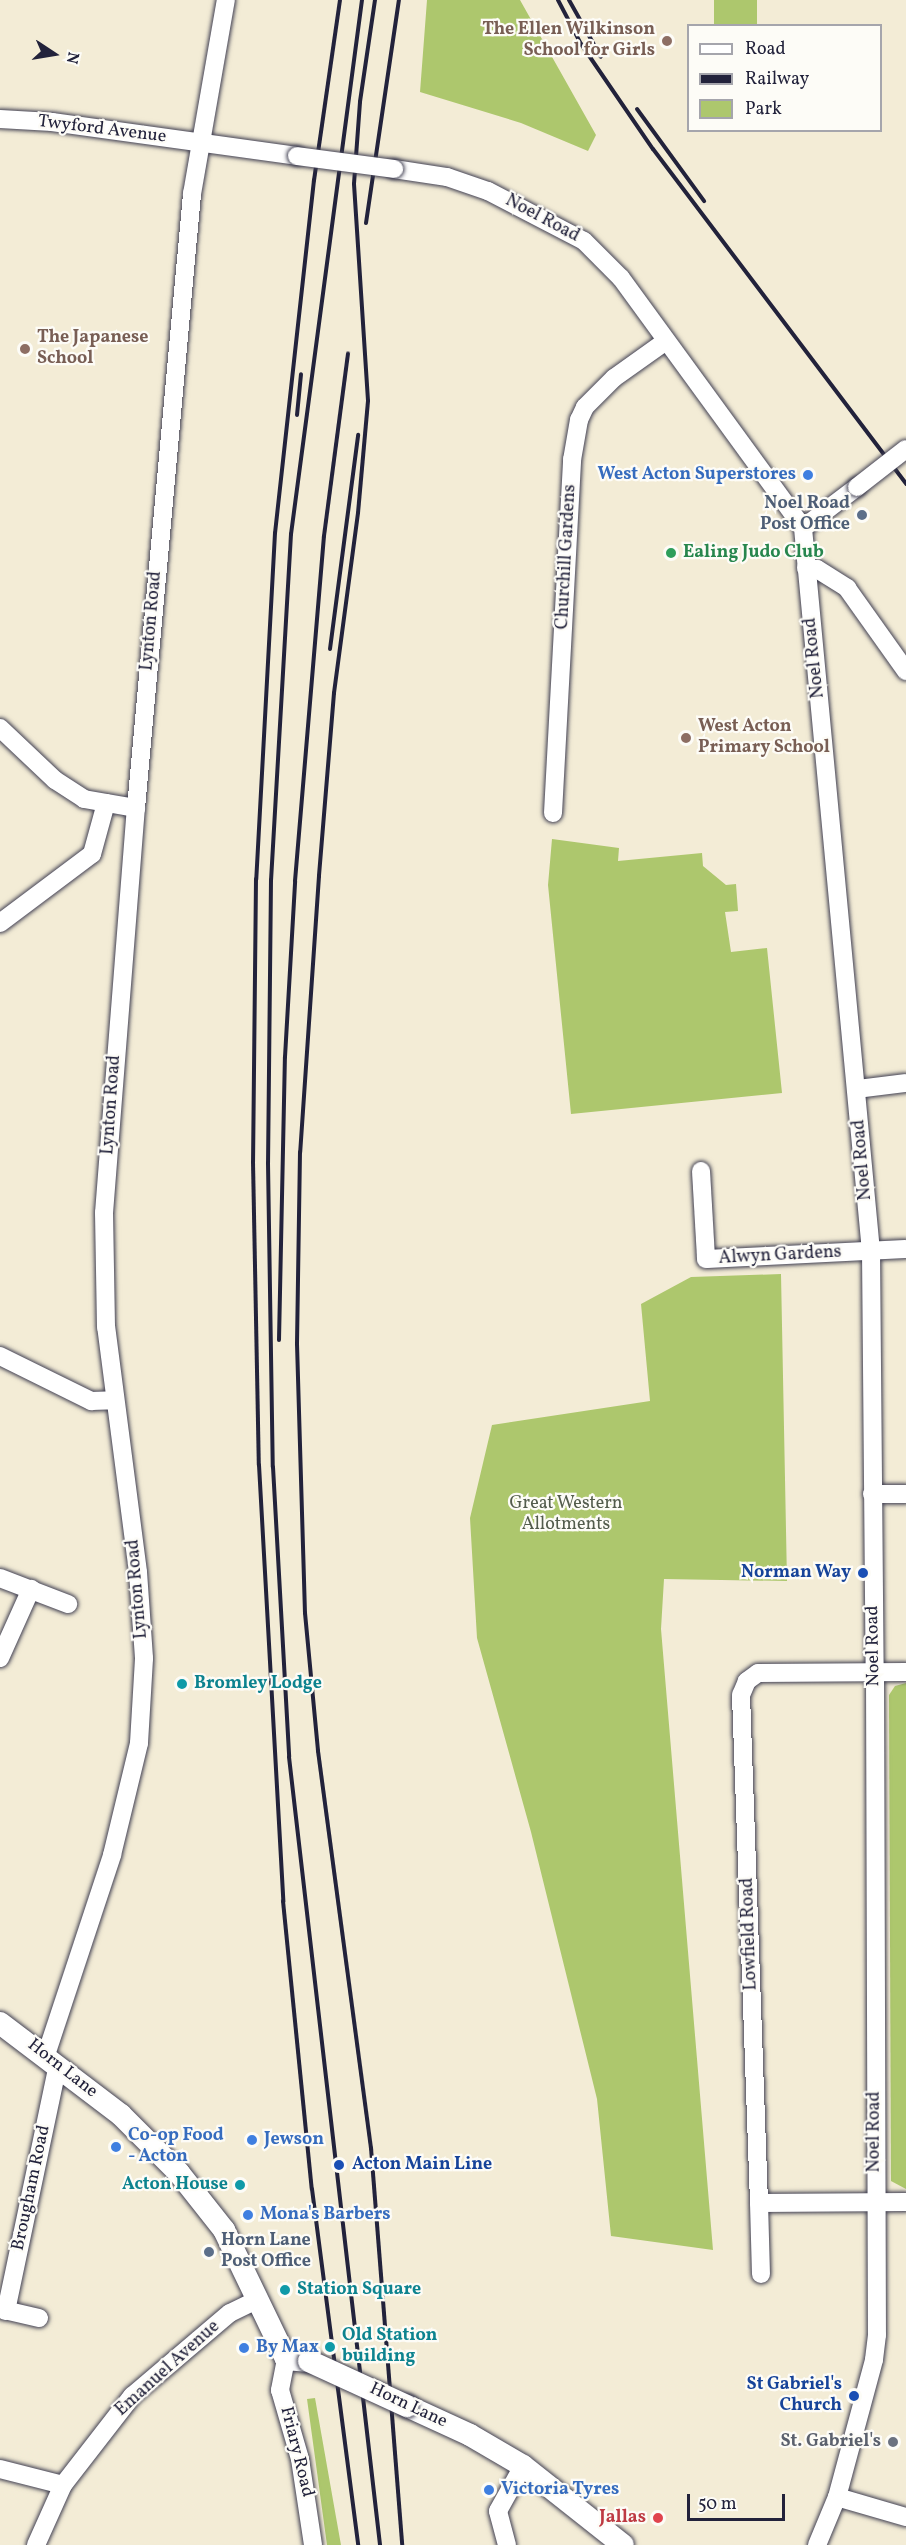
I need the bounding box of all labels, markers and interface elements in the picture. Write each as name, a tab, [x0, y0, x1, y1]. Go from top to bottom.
place label: The Ellen Wilkinson School for Girls	[482, 20, 655, 63]
north arrow	[24, 24, 84, 84]
legend	[687, 24, 882, 132]
marker: The Ellen Wilkinson School for Girls	[660, 34, 674, 48]
text: Road	[745, 37, 786, 62]
text: N	[60, 50, 84, 66]
text: Railway	[745, 67, 809, 92]
text: Park	[745, 97, 782, 122]
street label: Twyford Avenue	[37, 111, 167, 149]
street label: Noel Road	[501, 190, 583, 248]
place label: The Japanese School	[37, 328, 149, 370]
marker: The Japanese School	[18, 342, 32, 356]
place label: West Acton Superstores	[598, 464, 796, 486]
marker: West Acton Superstores	[801, 468, 815, 482]
street label: Churchill Gardens	[552, 484, 582, 630]
place label: Noel Road Post Office	[760, 494, 850, 536]
marker: Noel Road Post Office	[855, 508, 869, 522]
place label: Ealing Judo Club	[683, 542, 824, 564]
marker: Ealing Judo Club	[664, 546, 678, 560]
street label: Lynton Road	[137, 570, 167, 672]
street label: Noel Road	[800, 617, 830, 699]
place label: West Acton Primary School	[698, 717, 830, 760]
marker: West Acton Primary School	[679, 731, 693, 745]
street label: Lynton Road	[98, 1054, 126, 1156]
street label: Noel Road	[849, 1119, 877, 1201]
street label: Alwyn Gardens	[718, 1242, 842, 1270]
park label: Great Western Allotments	[509, 1494, 623, 1537]
street label: Lynton Road	[123, 1538, 153, 1640]
place label: Norman Way	[741, 1562, 851, 1584]
marker: Norman Way	[856, 1566, 870, 1580]
street label: Noel Road	[862, 1605, 886, 1687]
place label: Bromley Lodge	[194, 1673, 322, 1695]
marker: Bromley Lodge	[175, 1677, 189, 1691]
street label: Lowfield Road	[737, 1877, 763, 1991]
street label: Horn Lane	[23, 2035, 101, 2103]
street label: Noel Road	[864, 2091, 886, 2173]
street label: Brougham Road	[8, 2123, 56, 2253]
place label: Co-op Food - Acton	[128, 2126, 224, 2168]
place label: Jewson	[264, 2129, 324, 2151]
marker: Jewson	[245, 2133, 259, 2147]
marker: Co-op Food - Acton	[109, 2140, 123, 2154]
place label: Acton Main Line	[352, 2154, 492, 2176]
marker: Acton Main Line	[330, 2156, 348, 2174]
place label: Acton House	[122, 2174, 228, 2196]
marker: Acton House	[233, 2178, 247, 2192]
place label: Mona's Barbers	[260, 2204, 391, 2226]
marker: Mona's Barbers	[241, 2208, 255, 2222]
place label: Horn Lane Post Office	[221, 2231, 311, 2274]
marker: Horn Lane Post Office	[202, 2245, 216, 2259]
place label: Station Square	[297, 2279, 421, 2301]
marker: Station Square	[278, 2283, 292, 2297]
street label: Emanuel Avenue	[111, 2316, 225, 2422]
place label: Old Station building	[342, 2326, 437, 2368]
place label: By Max	[256, 2337, 319, 2359]
marker: Old Station building	[323, 2340, 337, 2354]
marker: By Max	[237, 2341, 251, 2355]
place label: St Gabriel's Church	[747, 2375, 842, 2418]
street label: Horn Lane	[366, 2379, 450, 2433]
marker: St Gabriel's Church	[847, 2389, 861, 2403]
street label: Friary Road	[274, 2404, 318, 2500]
place label: St. Gabriel's	[781, 2431, 881, 2453]
marker: St. Gabriel's	[886, 2435, 900, 2449]
place label: Victoria Tyres	[501, 2479, 619, 2501]
scale bar	[690, 2482, 788, 2520]
marker: Victoria Tyres	[482, 2483, 496, 2497]
text: 50 m	[698, 2492, 737, 2517]
place label: Jallas	[599, 2507, 646, 2529]
marker: Jallas	[651, 2511, 665, 2525]

